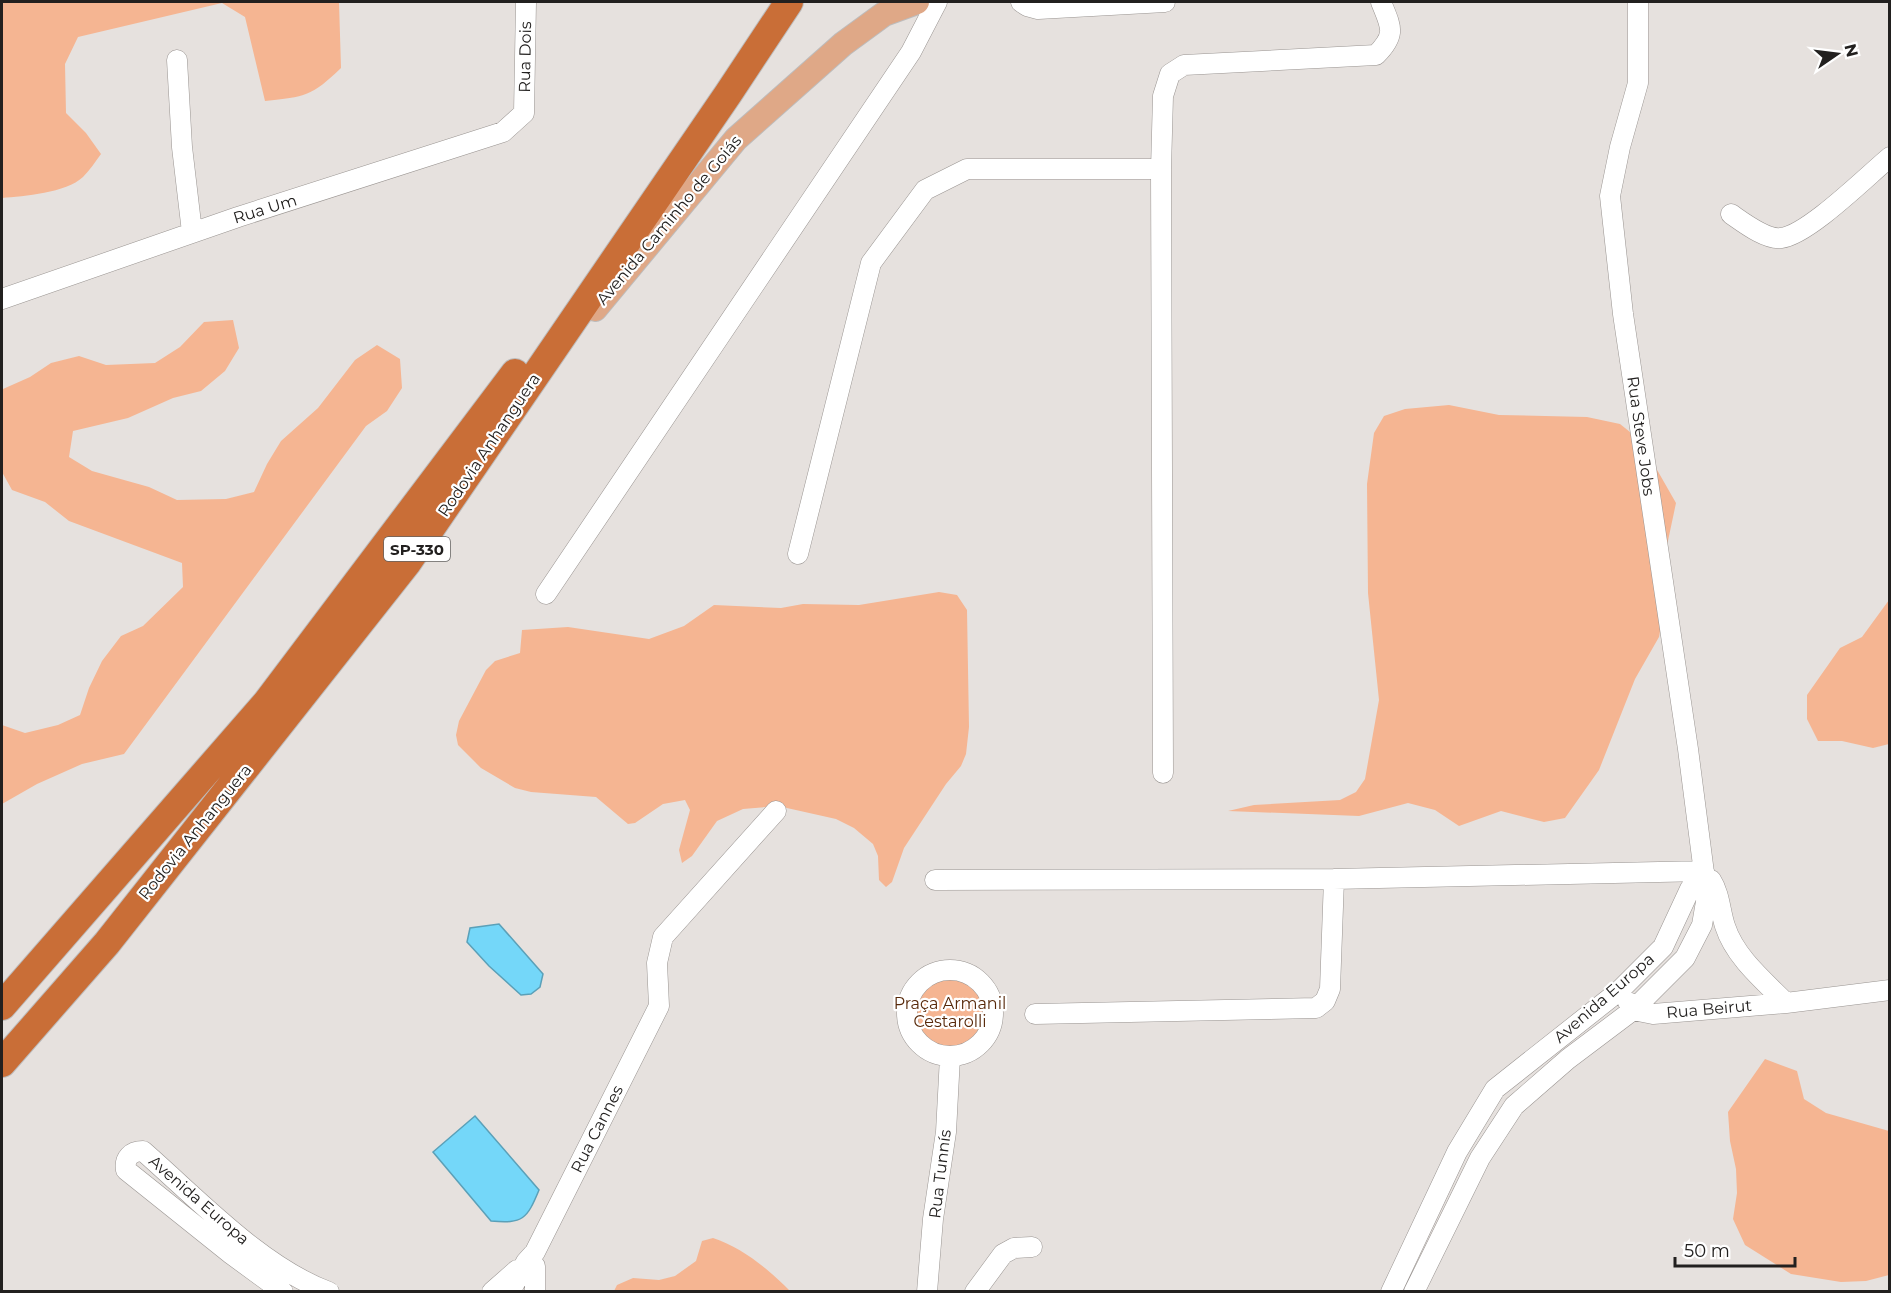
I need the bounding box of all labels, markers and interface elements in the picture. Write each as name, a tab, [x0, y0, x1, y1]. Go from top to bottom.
street label: Rua Dois	[515, 21, 535, 93]
north arrow	[1807, 24, 1867, 84]
text: N	[1840, 42, 1862, 59]
street label: Avenida Caminho de Goiás	[593, 131, 746, 309]
street label: Rua Um	[231, 190, 299, 228]
street label: Rodovia Anhanguera	[434, 370, 544, 520]
street label: Rua Steve Jobs	[1623, 375, 1659, 497]
road number: SP-330	[384, 537, 450, 561]
street label: Rodovia Anhanguera	[135, 760, 255, 904]
street label: Avenida Europa	[1550, 949, 1658, 1047]
park label: Praça Armanil Cestarolli	[894, 994, 1006, 1031]
street label: Rua Beirut	[1666, 996, 1753, 1022]
street label: Rua Cannes	[567, 1082, 627, 1176]
street label: Rua Tunnís	[925, 1128, 955, 1220]
street label: Avenida Europa	[145, 1151, 253, 1249]
scale bar	[1675, 1230, 1795, 1268]
text: 50 m	[1684, 1240, 1730, 1262]

